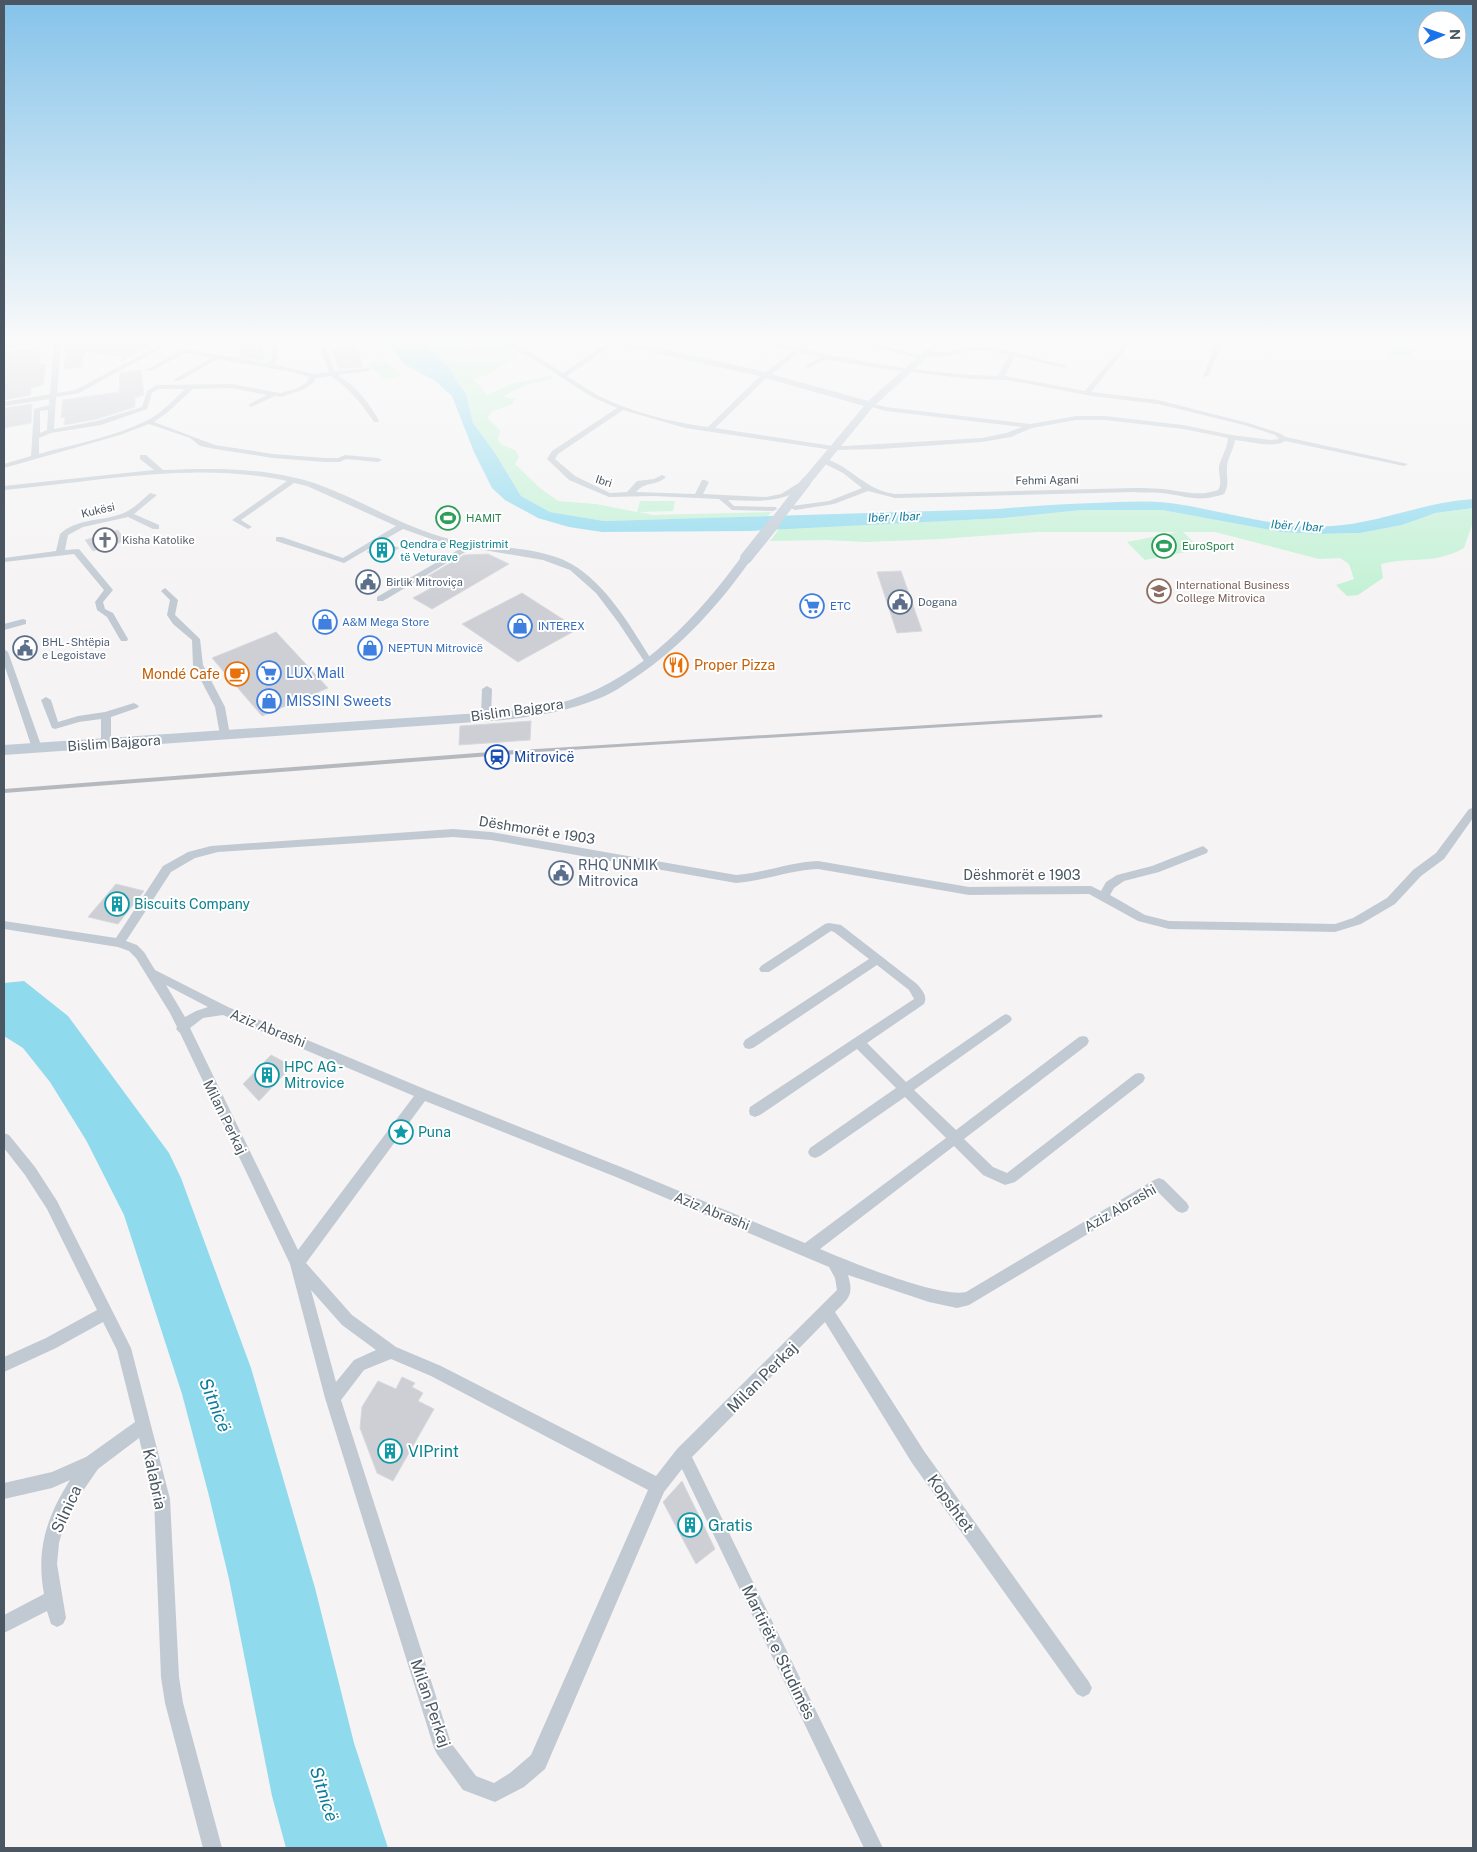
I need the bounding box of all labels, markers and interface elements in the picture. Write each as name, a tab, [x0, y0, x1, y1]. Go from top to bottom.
north arrow	[1417, 10, 1467, 60]
text: N	[1447, 29, 1463, 40]
street label: Ibri	[594, 473, 614, 489]
street label: Fehmi Agani	[1015, 473, 1079, 487]
street label: Kukësi	[80, 500, 116, 520]
sports icon: HAMIT	[435, 505, 461, 531]
water label: Ibër / Ibar	[868, 509, 921, 525]
place label: HAMIT	[466, 512, 502, 524]
water label: Ibër / Ibar	[1270, 517, 1324, 535]
church icon: Kisha Katolike	[92, 527, 118, 553]
sports icon: EuroSport	[1151, 533, 1177, 559]
place label: Kisha Katolike	[122, 534, 195, 546]
building icon: Qendra e Regjistrimit të Veturave	[369, 537, 395, 563]
place label: Qendra e Regjistrimit të Veturave	[400, 538, 509, 563]
place label: EuroSport	[1182, 540, 1234, 552]
public building icon: Birlik Mitroviça	[355, 569, 381, 595]
place label: Birlik Mitroviça	[386, 576, 463, 589]
school or university icon: International Business College Mitrovica	[1146, 578, 1172, 604]
place label: International Business College Mitrovica	[1176, 579, 1290, 604]
public building icon: Dogana	[887, 589, 913, 615]
supermarket icon: ETC	[799, 593, 825, 619]
place label: Dogana	[918, 596, 957, 608]
place label: ETC	[830, 600, 851, 612]
shop icon: A&M Mega Store	[312, 609, 338, 635]
shop icon: INTEREX	[507, 613, 533, 639]
place label: A&M Mega Store	[342, 616, 429, 628]
place label: INTEREX	[538, 620, 585, 632]
public building icon: BHL - Shtëpia e Legoistave	[12, 635, 38, 661]
shop icon: NEPTUN Mitrovicë	[357, 635, 383, 661]
place label: BHL - Shtëpia e Legoistave	[42, 636, 110, 661]
place label: NEPTUN Mitrovicë	[388, 642, 483, 654]
restaurant icon: Proper Pizza	[663, 652, 689, 678]
place label: Proper Pizza	[694, 657, 775, 673]
supermarket icon: LUX Mall	[256, 660, 282, 686]
cafe icon: Mondé Cafe	[224, 661, 250, 687]
place label: LUX Mall	[286, 665, 345, 681]
place label: Mondé Cafe	[142, 666, 220, 682]
shop icon: MISSINI Sweets	[256, 688, 282, 714]
place label: MISSINI Sweets	[286, 693, 391, 709]
street label: Bislim Bajgora	[470, 696, 564, 724]
street label: Bislim Bajgora	[67, 732, 161, 754]
station icon: Mitrovicë	[484, 744, 510, 770]
place label: Mitrovicë	[514, 749, 575, 765]
street label: Dëshmorët e 1903	[478, 813, 596, 847]
place label: RHQ UNMIK Mitrovica	[578, 857, 659, 889]
public building icon: RHQ UNMIK Mitrovica	[548, 860, 574, 886]
street label: Dëshmorët e 1903	[963, 867, 1081, 883]
building icon: Biscuits Company	[104, 891, 130, 917]
place label: Biscuits Company	[134, 896, 251, 912]
street label: Aziz Abrashi	[228, 1006, 308, 1050]
place label: HPC AG - Mitrovice	[284, 1059, 345, 1091]
building icon: HPC AG - Mitrovice	[254, 1062, 280, 1088]
street label: Milan Perkaj	[200, 1077, 250, 1157]
place icon: Puna	[388, 1119, 414, 1145]
place label: Puna	[418, 1124, 451, 1140]
street label: Aziz Abrashi	[1081, 1181, 1159, 1235]
street label: Aziz Abrashi	[672, 1189, 752, 1233]
street label: Milan Perkaj	[723, 1338, 802, 1417]
water label: Sitnicë	[195, 1375, 236, 1435]
building icon: VIPrint	[377, 1438, 403, 1464]
place label: VIPrint	[408, 1442, 459, 1461]
street label: Kalabria	[139, 1447, 170, 1511]
street label: Kopshtet	[923, 1471, 978, 1536]
street label: Silnica	[47, 1482, 86, 1536]
building icon: Gratis	[677, 1512, 703, 1538]
place label: Gratis	[708, 1516, 752, 1535]
street label: Martirët e Studimës	[738, 1582, 819, 1723]
street label: Milan Perkaj	[407, 1657, 455, 1750]
water label: Sitnicë	[306, 1764, 343, 1824]

